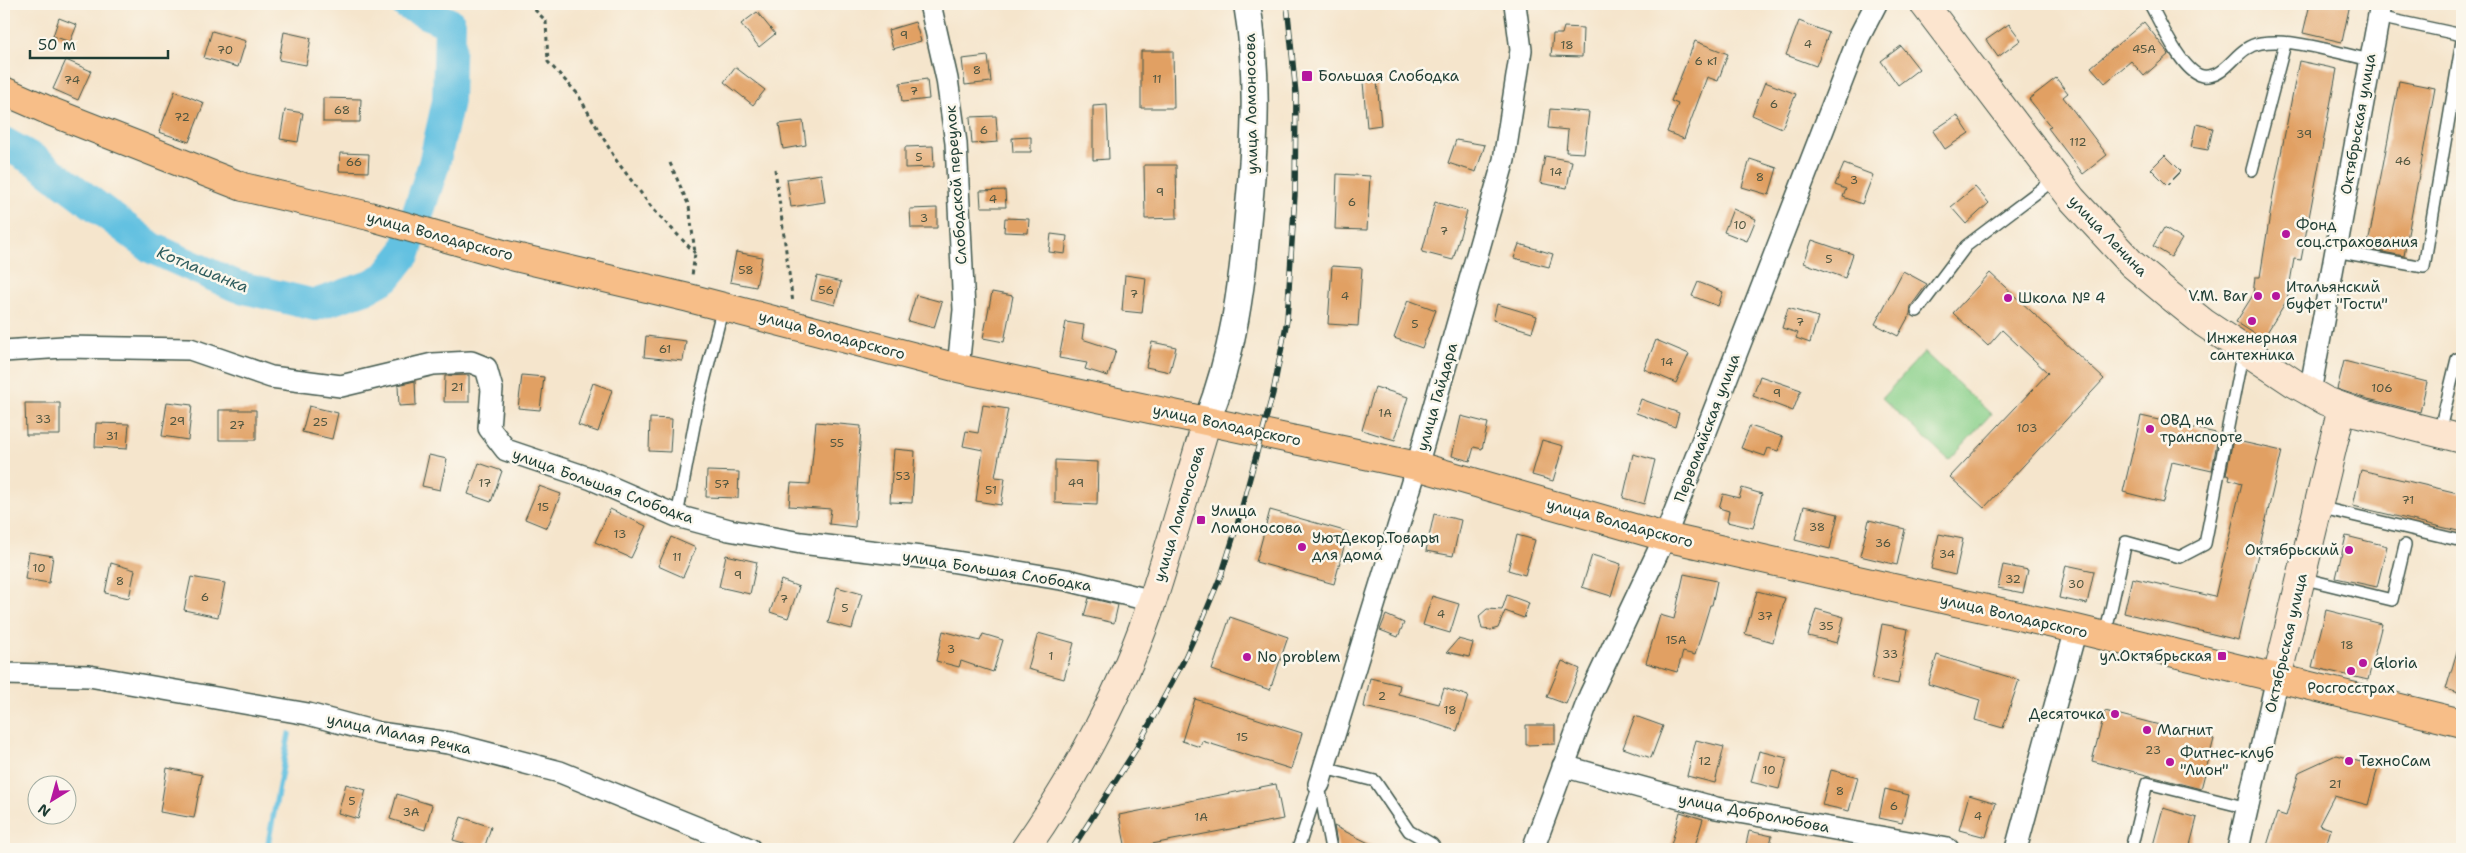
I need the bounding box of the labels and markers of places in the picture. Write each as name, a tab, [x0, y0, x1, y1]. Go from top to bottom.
place label: Большая Слободка	[1318, 66, 1460, 86]
marker: Большая Слободка	[1300, 69, 1314, 83]
place label: Фонд соц.страхования	[2296, 215, 2418, 252]
marker: Фонд соц.страхования	[2280, 228, 2292, 240]
place label: Итальянский буфет "Гости"	[2286, 277, 2388, 314]
place label: V.M. Bar	[2188, 286, 2248, 306]
place label: Школа № 4	[2018, 288, 2105, 308]
marker: V.M. Bar	[2252, 290, 2264, 302]
marker: Итальянский буфет "Гости"	[2270, 290, 2282, 302]
marker: Школа № 4	[2002, 292, 2014, 304]
marker: Инженерная сантехника	[2246, 315, 2258, 327]
place label: Инженерная сантехника	[2206, 328, 2298, 365]
place label: ОВД на транспорте	[2160, 410, 2243, 447]
marker: ОВД на транспорте	[2144, 423, 2156, 435]
place label: Улица Ломоносова	[1211, 501, 1303, 538]
marker: Улица Ломоносова	[1195, 514, 1207, 526]
place label: УютДекор.Товары для дома	[1312, 528, 1439, 565]
place label: Октябрьский	[2245, 540, 2339, 560]
marker: УютДекор.Товары для дома	[1296, 541, 1308, 553]
marker: Октябрьский	[2343, 544, 2355, 556]
place label: ул.Октябрьская	[2100, 646, 2212, 666]
place label: No problem	[1257, 647, 1341, 667]
marker: ул.Октябрьская	[2216, 650, 2228, 662]
marker: No problem	[1241, 651, 1253, 663]
place label: Gloria	[2373, 653, 2418, 673]
marker: Gloria	[2357, 657, 2369, 669]
marker: Росгосстрах	[2345, 665, 2357, 677]
place label: Росгосстрах	[2307, 678, 2395, 698]
place label: Десяточка	[2029, 704, 2106, 724]
marker: Десяточка	[2109, 708, 2121, 720]
place label: Магнит	[2157, 720, 2213, 740]
marker: Магнит	[2141, 724, 2153, 736]
place label: Фитнес-клуб "Лион"	[2180, 743, 2274, 780]
place label: ТехноСам	[2359, 751, 2431, 771]
marker: ТехноСам	[2343, 755, 2355, 767]
marker: Фитнес-клуб "Лион"	[2164, 756, 2176, 768]

